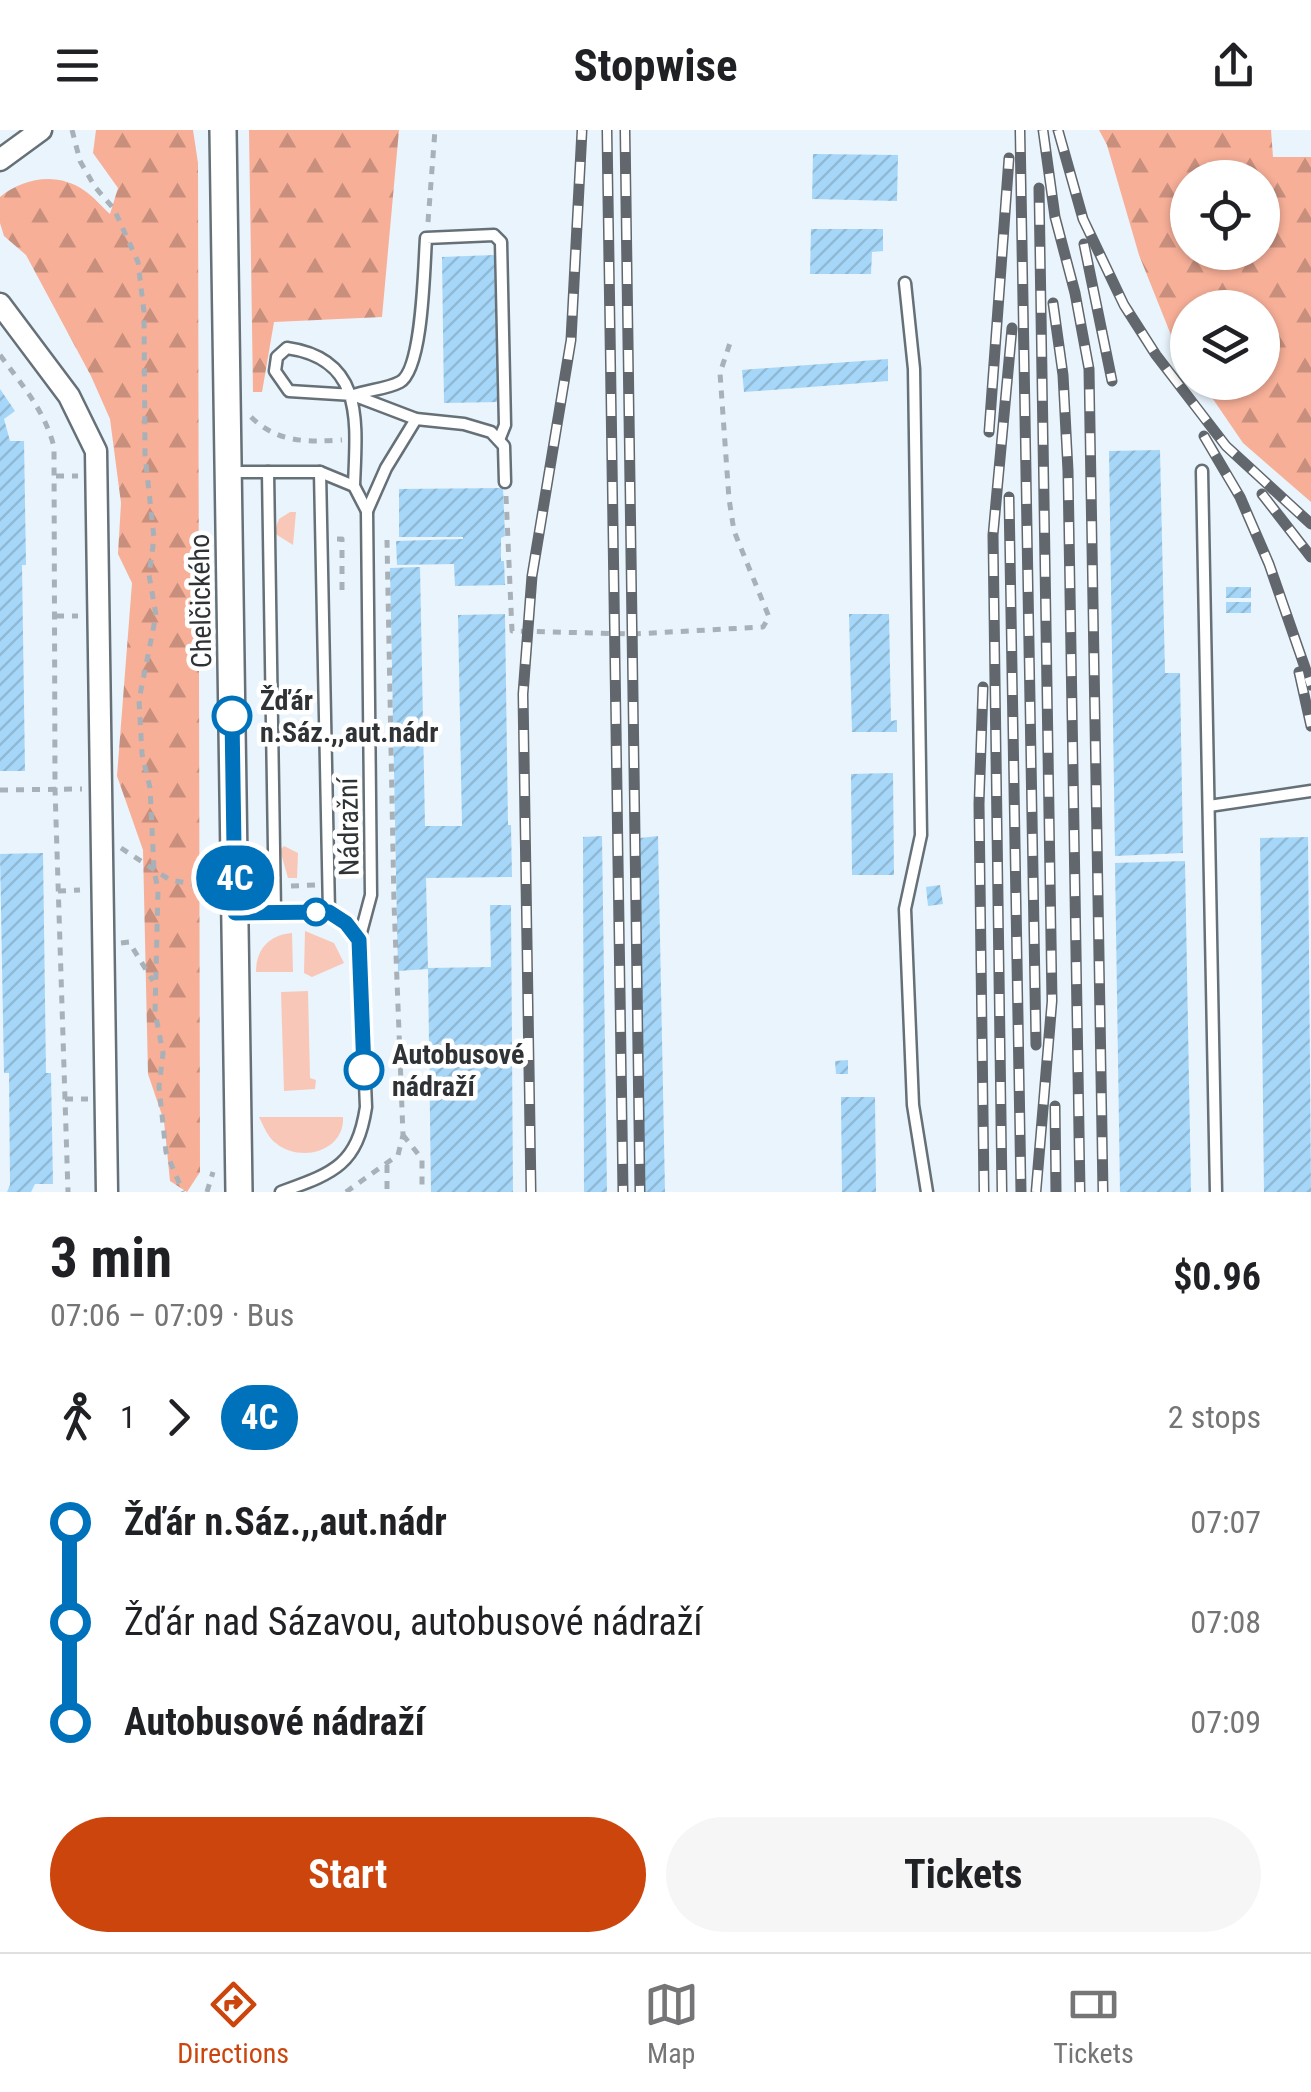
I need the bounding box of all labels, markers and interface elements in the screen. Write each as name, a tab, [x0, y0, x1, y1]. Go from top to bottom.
icon: menu	[50, 38, 105, 93]
icon: share	[1206, 38, 1261, 93]
text: Stopwise	[574, 39, 737, 92]
map controls	[1170, 160, 1280, 400]
button: locate	[1170, 160, 1280, 270]
button: layers	[1170, 290, 1280, 400]
street label: Chelčického	[183, 534, 218, 668]
place label: Žďár n.Sáz.,,aut.nádr	[260, 684, 439, 749]
marker: Žďár n.Sáz.,,aut.nádr	[213, 697, 251, 735]
street label: Nádražní	[331, 776, 366, 877]
line badge: 4C	[190, 846, 280, 910]
text: 4C	[216, 858, 254, 899]
unlabelled marker	[303, 899, 329, 925]
place label: Autobusové nádraží	[392, 1038, 524, 1103]
marker: Autobusové nádraží	[345, 1051, 383, 1089]
text: 3 min	[50, 1226, 172, 1290]
text: $0.96	[1173, 1255, 1261, 1299]
text: 07:06 – 07:09 · Bus	[50, 1296, 294, 1334]
icon: walk	[50, 1390, 105, 1445]
icon: forward	[151, 1390, 206, 1445]
text: 4C	[241, 1397, 278, 1438]
text: 1	[120, 1398, 136, 1436]
text: 2 stops	[1168, 1398, 1261, 1436]
text: Žďár n.Sáz.,,aut.nádr	[124, 1500, 447, 1544]
text: 07:07	[1190, 1503, 1261, 1541]
text: Žďár nad Sázavou, autobusové nádraží	[124, 1600, 702, 1644]
text: 07:08	[1190, 1603, 1261, 1641]
text: Autobusové nádraží	[124, 1700, 425, 1744]
text: 07:09	[1190, 1703, 1261, 1741]
button: Start	[50, 1817, 646, 1932]
button: Tickets	[666, 1817, 1261, 1932]
tab: Directions	[177, 1977, 289, 2070]
tab: Map	[644, 1977, 699, 2070]
tab: Tickets	[1053, 1977, 1134, 2070]

